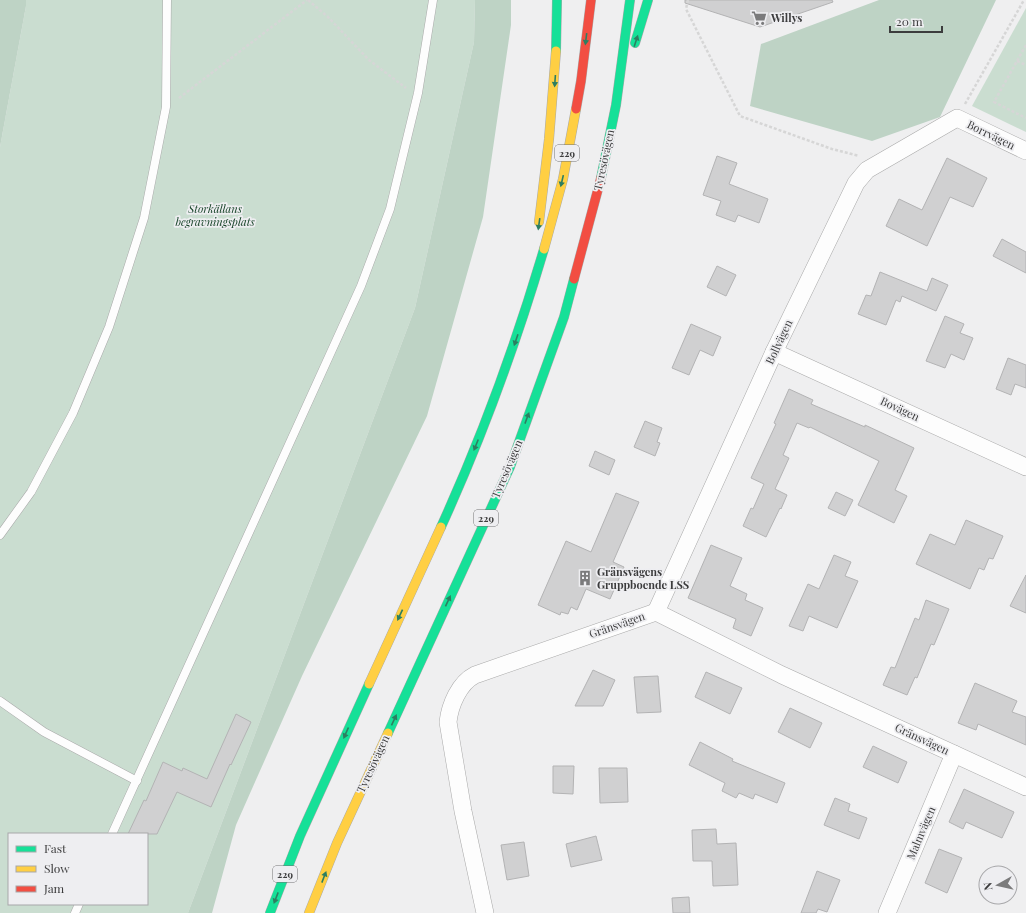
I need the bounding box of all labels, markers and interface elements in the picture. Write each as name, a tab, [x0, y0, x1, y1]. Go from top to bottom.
scale bar	[890, 8, 942, 34]
supermarket icon: Willys	[750, 9, 768, 27]
place label: Willys	[770, 10, 802, 25]
text: 20 m	[896, 13, 923, 29]
one-way arrow	[583, 33, 589, 45]
one-way arrow	[633, 35, 639, 47]
one-way arrow	[551, 75, 558, 87]
street label: Borrvägen	[965, 117, 1018, 153]
street label: Tyresövägen	[590, 128, 617, 192]
road number: 229	[555, 145, 579, 161]
one-way arrow	[559, 174, 565, 187]
park label: Storkällans begravningsplats	[174, 201, 255, 229]
one-way arrow	[536, 218, 542, 230]
street label: Bollvägen	[762, 317, 796, 367]
one-way arrow	[512, 335, 518, 347]
street label: Bovägen	[878, 393, 923, 424]
one-way arrow	[525, 412, 531, 424]
street label: Tyresövägen	[488, 437, 526, 500]
one-way arrow	[472, 439, 478, 451]
road number: 229	[474, 510, 498, 526]
place label: Gränsvägens Gruppboende LSS	[597, 564, 689, 592]
building icon: Gränsvägens Gruppboende LSS	[576, 569, 594, 587]
one-way arrow	[445, 596, 451, 607]
street label: Gränsvägen	[587, 608, 647, 641]
one-way arrow	[397, 609, 403, 620]
one-way arrow	[391, 713, 397, 725]
street label: Gränsvägen	[893, 719, 952, 758]
one-way arrow	[343, 727, 349, 739]
street label: Tyresövägen	[353, 732, 393, 795]
street label: Malmvägen	[903, 804, 939, 862]
legend	[8, 833, 148, 905]
text: Fast	[44, 840, 67, 856]
text: Slow	[44, 860, 70, 876]
north arrow	[978, 865, 1018, 905]
road number: 229	[273, 866, 297, 882]
one-way arrow	[321, 870, 327, 882]
text: Jam	[43, 880, 65, 896]
text: N	[980, 881, 996, 891]
one-way arrow	[272, 893, 278, 905]

